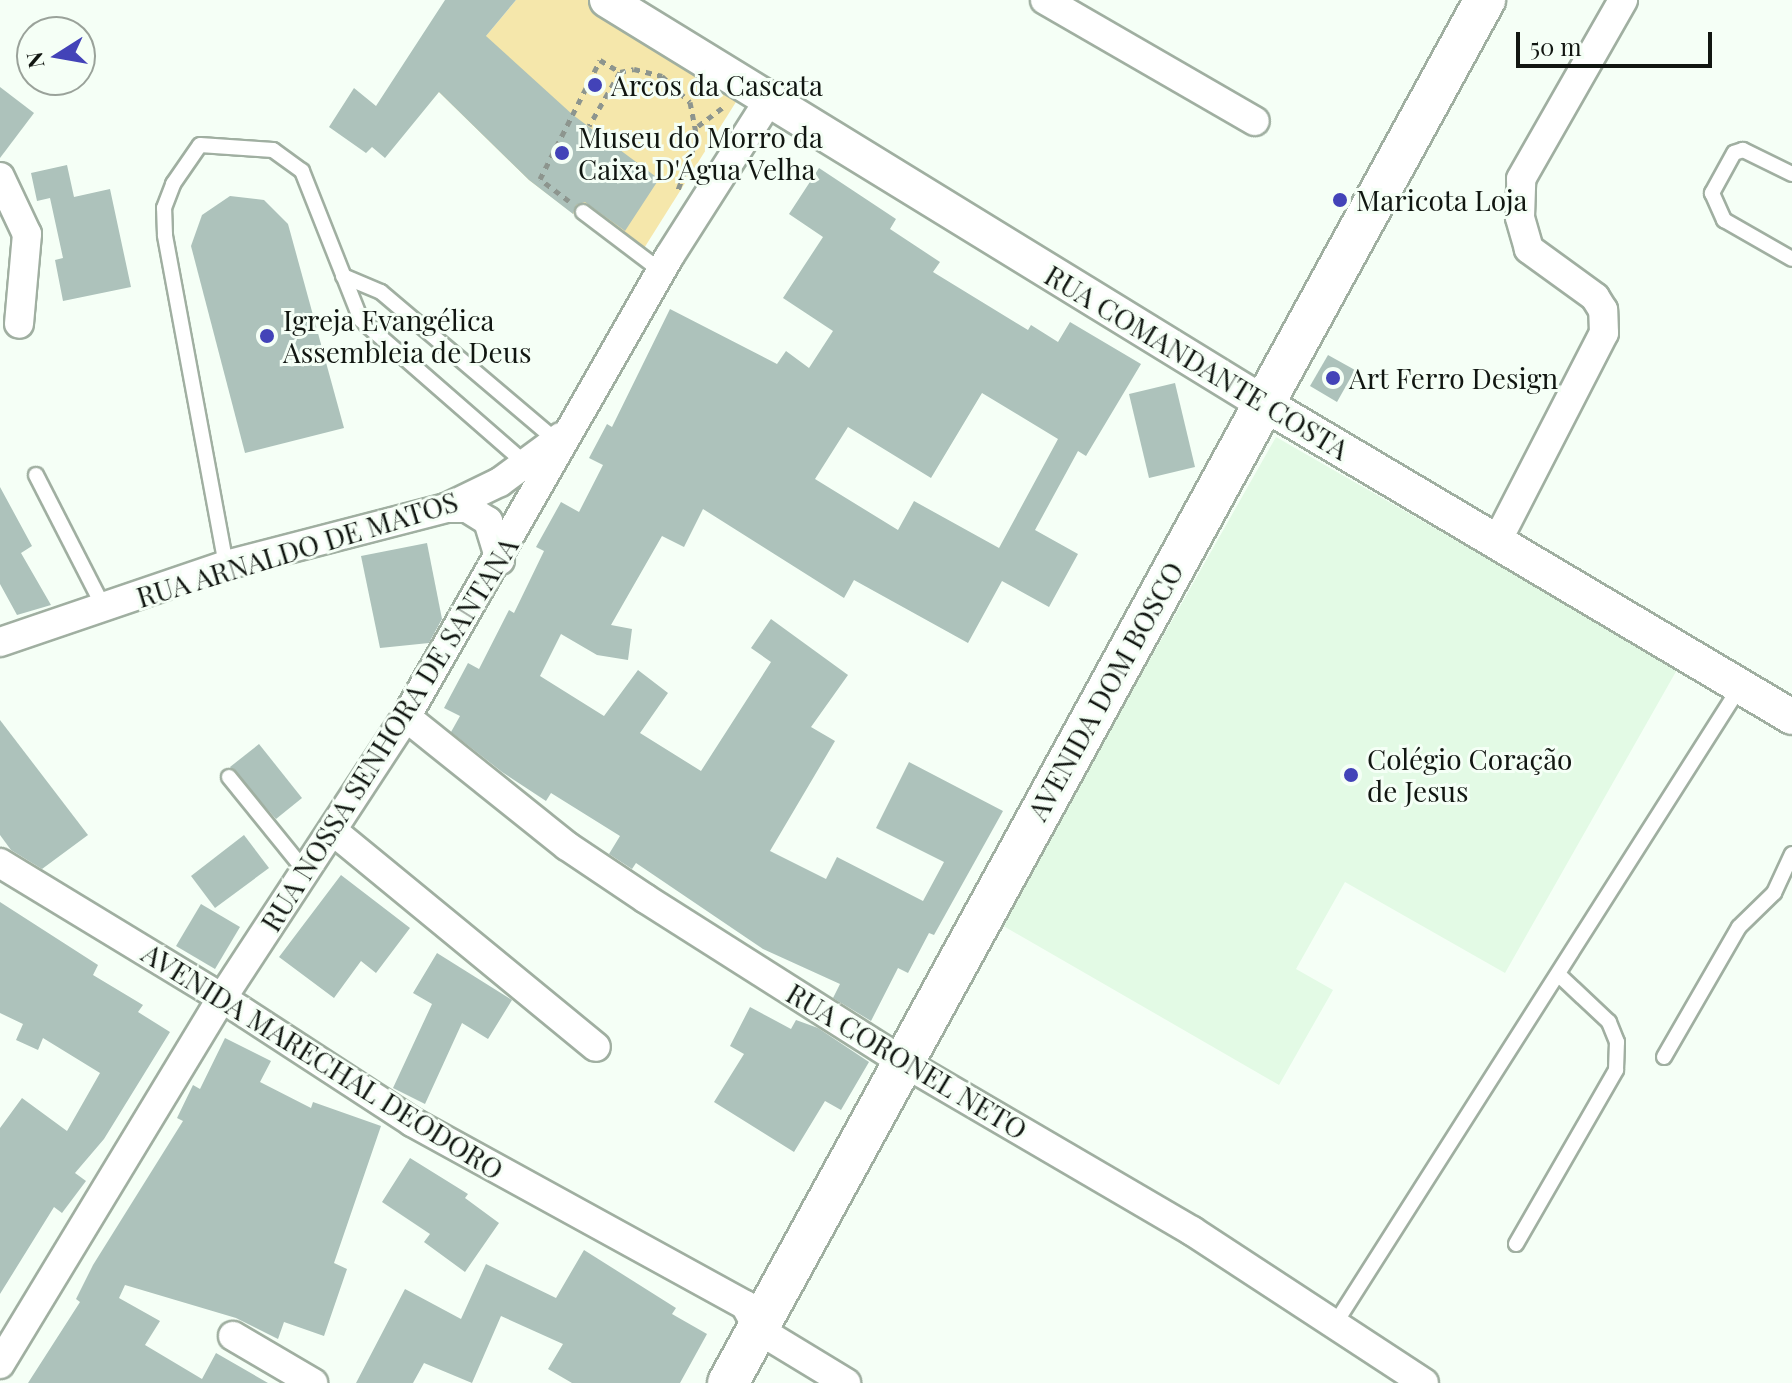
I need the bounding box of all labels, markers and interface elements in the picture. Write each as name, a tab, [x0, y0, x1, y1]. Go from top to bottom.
north arrow	[16, 16, 96, 96]
scale bar	[1520, 16, 1716, 66]
text: 50 m	[1530, 30, 1582, 62]
text: N	[18, 50, 51, 71]
place label: Arcos da Cascata	[611, 68, 823, 102]
marker: Arcos da Cascata	[586, 76, 604, 94]
place label: Museu do Morro da Caixa D'Água Velha	[578, 120, 823, 186]
marker: Museu do Morro da Caixa D'Água Velha	[553, 144, 571, 162]
place label: Maricota Loja	[1356, 183, 1528, 217]
marker: Maricota Loja	[1331, 191, 1349, 209]
street label: RUA COMANDANTE COSTA	[1039, 258, 1355, 466]
place label: Igreja Evangélica Assembleia de Deus	[283, 303, 532, 369]
marker: Igreja Evangélica Assembleia de Deus	[258, 327, 276, 345]
place label: Art Ferro Design	[1349, 361, 1559, 395]
marker: Art Ferro Design	[1324, 369, 1342, 387]
street label: RUA ARNALDO DE MATOS	[132, 484, 462, 614]
street label: RUA NOSSA SENHORA DE SANTANA	[253, 531, 525, 937]
street label: AVENIDA DOM BOSCO	[1020, 556, 1190, 826]
place label: Colégio Coração de Jesus	[1367, 742, 1572, 808]
marker: Colégio Coração de Jesus	[1342, 766, 1360, 784]
street label: AVENIDA MARECHAL DEODORO	[136, 936, 510, 1186]
street label: RUA CORONEL NETO	[781, 976, 1033, 1146]

